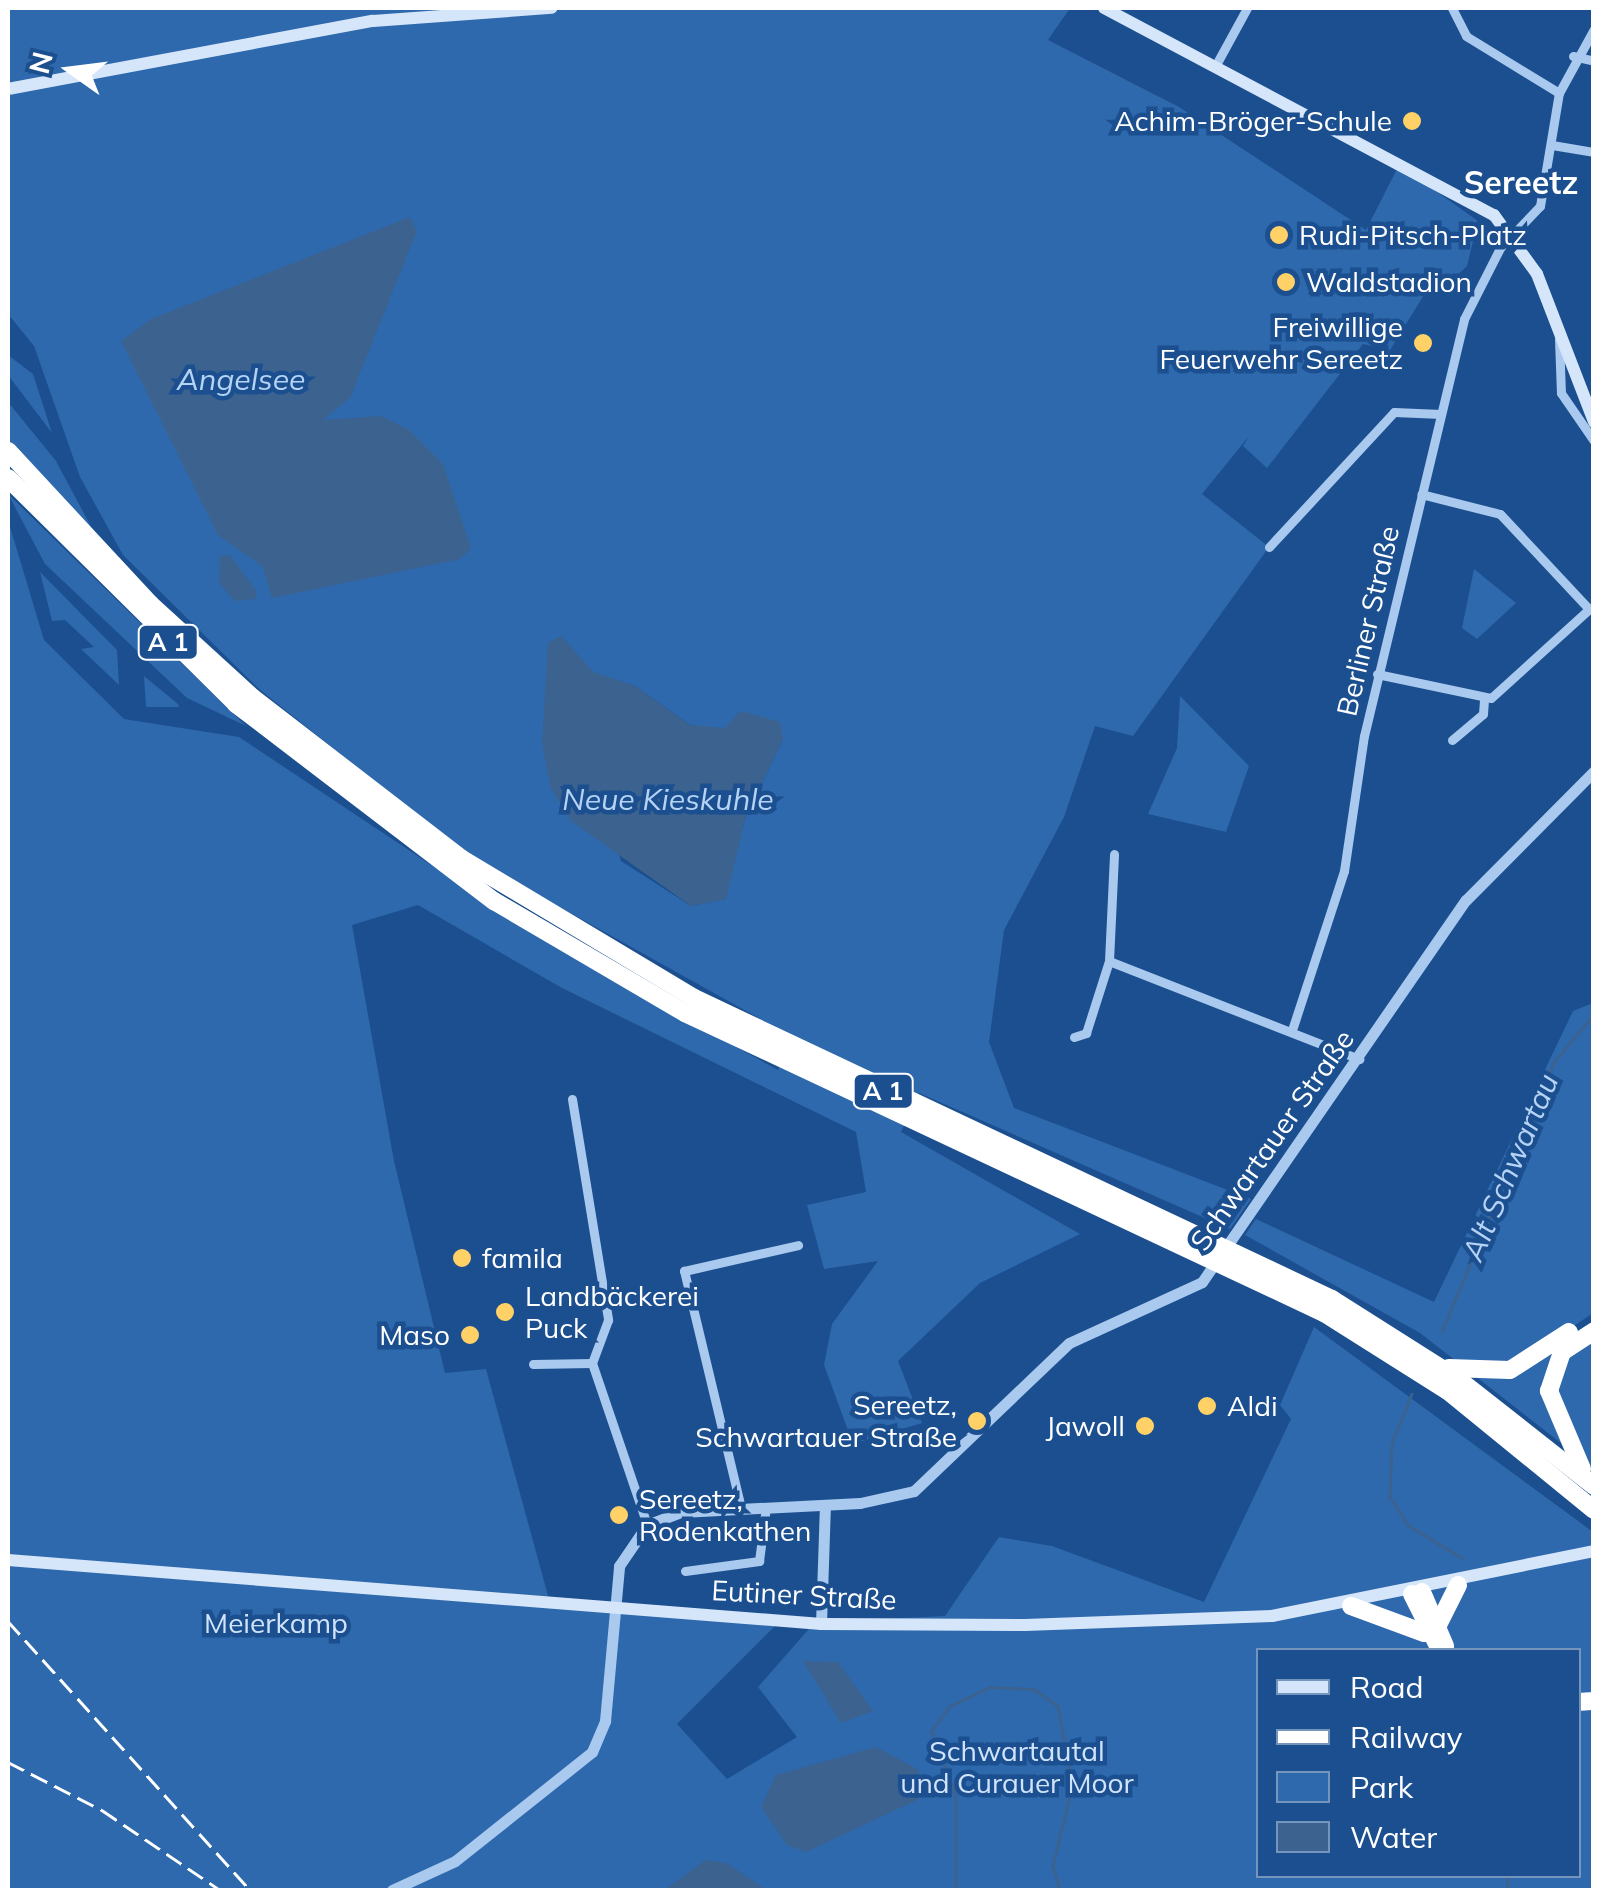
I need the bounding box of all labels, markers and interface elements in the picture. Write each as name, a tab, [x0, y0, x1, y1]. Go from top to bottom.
north arrow	[20, 20, 120, 120]
text: N	[21, 48, 60, 77]
place label: Achim-Bröger-Schule	[1114, 104, 1392, 138]
marker: Achim-Bröger-Schule	[1401, 110, 1423, 132]
district label: Sereetz	[1464, 163, 1578, 201]
place label: Rudi-Pitsch-Platz	[1299, 218, 1527, 252]
marker: Rudi-Pitsch-Platz	[1268, 224, 1290, 246]
place label: Waldstadion	[1306, 265, 1472, 299]
marker: Waldstadion	[1275, 271, 1297, 293]
place label: Freiwillige Feuerwehr Sereetz	[1159, 310, 1403, 376]
marker: Freiwillige Feuerwehr Sereetz	[1412, 332, 1434, 354]
water label: Angelsee	[177, 361, 305, 397]
street label: Berliner Straße	[1330, 523, 1406, 719]
road number: A 1	[136, 622, 200, 662]
water label: Neue Kieskuhle	[562, 781, 774, 817]
street label: Schwartauer Straße	[1183, 1023, 1361, 1257]
water label: Alt Schwartau	[1454, 1068, 1566, 1266]
road number: A 1	[850, 1071, 916, 1111]
place label: famila	[482, 1241, 563, 1275]
marker: famila	[451, 1247, 473, 1269]
place label: Landbäckerei Puck	[525, 1279, 699, 1345]
marker: Landbäckerei Puck	[494, 1301, 516, 1323]
place label: Maso	[379, 1318, 450, 1352]
marker: Maso	[459, 1324, 481, 1346]
place label: Sereetz, Schwartauer Straße	[695, 1388, 957, 1454]
place label: Aldi	[1227, 1389, 1278, 1423]
marker: Aldi	[1196, 1395, 1218, 1417]
place label: Jawoll	[1046, 1409, 1125, 1443]
marker: Sereetz, Schwartauer Straße	[966, 1410, 988, 1432]
marker: Jawoll	[1134, 1415, 1156, 1437]
place label: Sereetz, Rodenkathen	[639, 1482, 811, 1548]
marker: Sereetz, Rodenkathen	[608, 1504, 630, 1526]
street label: Eutiner Straße	[711, 1573, 897, 1617]
park label: Meierkamp	[204, 1606, 348, 1640]
legend	[1256, 1648, 1581, 1878]
text: Road	[1350, 1668, 1424, 1706]
text: Railway	[1350, 1718, 1463, 1756]
park label: Schwartautal und Curauer Moor	[900, 1734, 1134, 1800]
text: Park	[1350, 1768, 1413, 1806]
text: Water	[1350, 1818, 1437, 1856]

